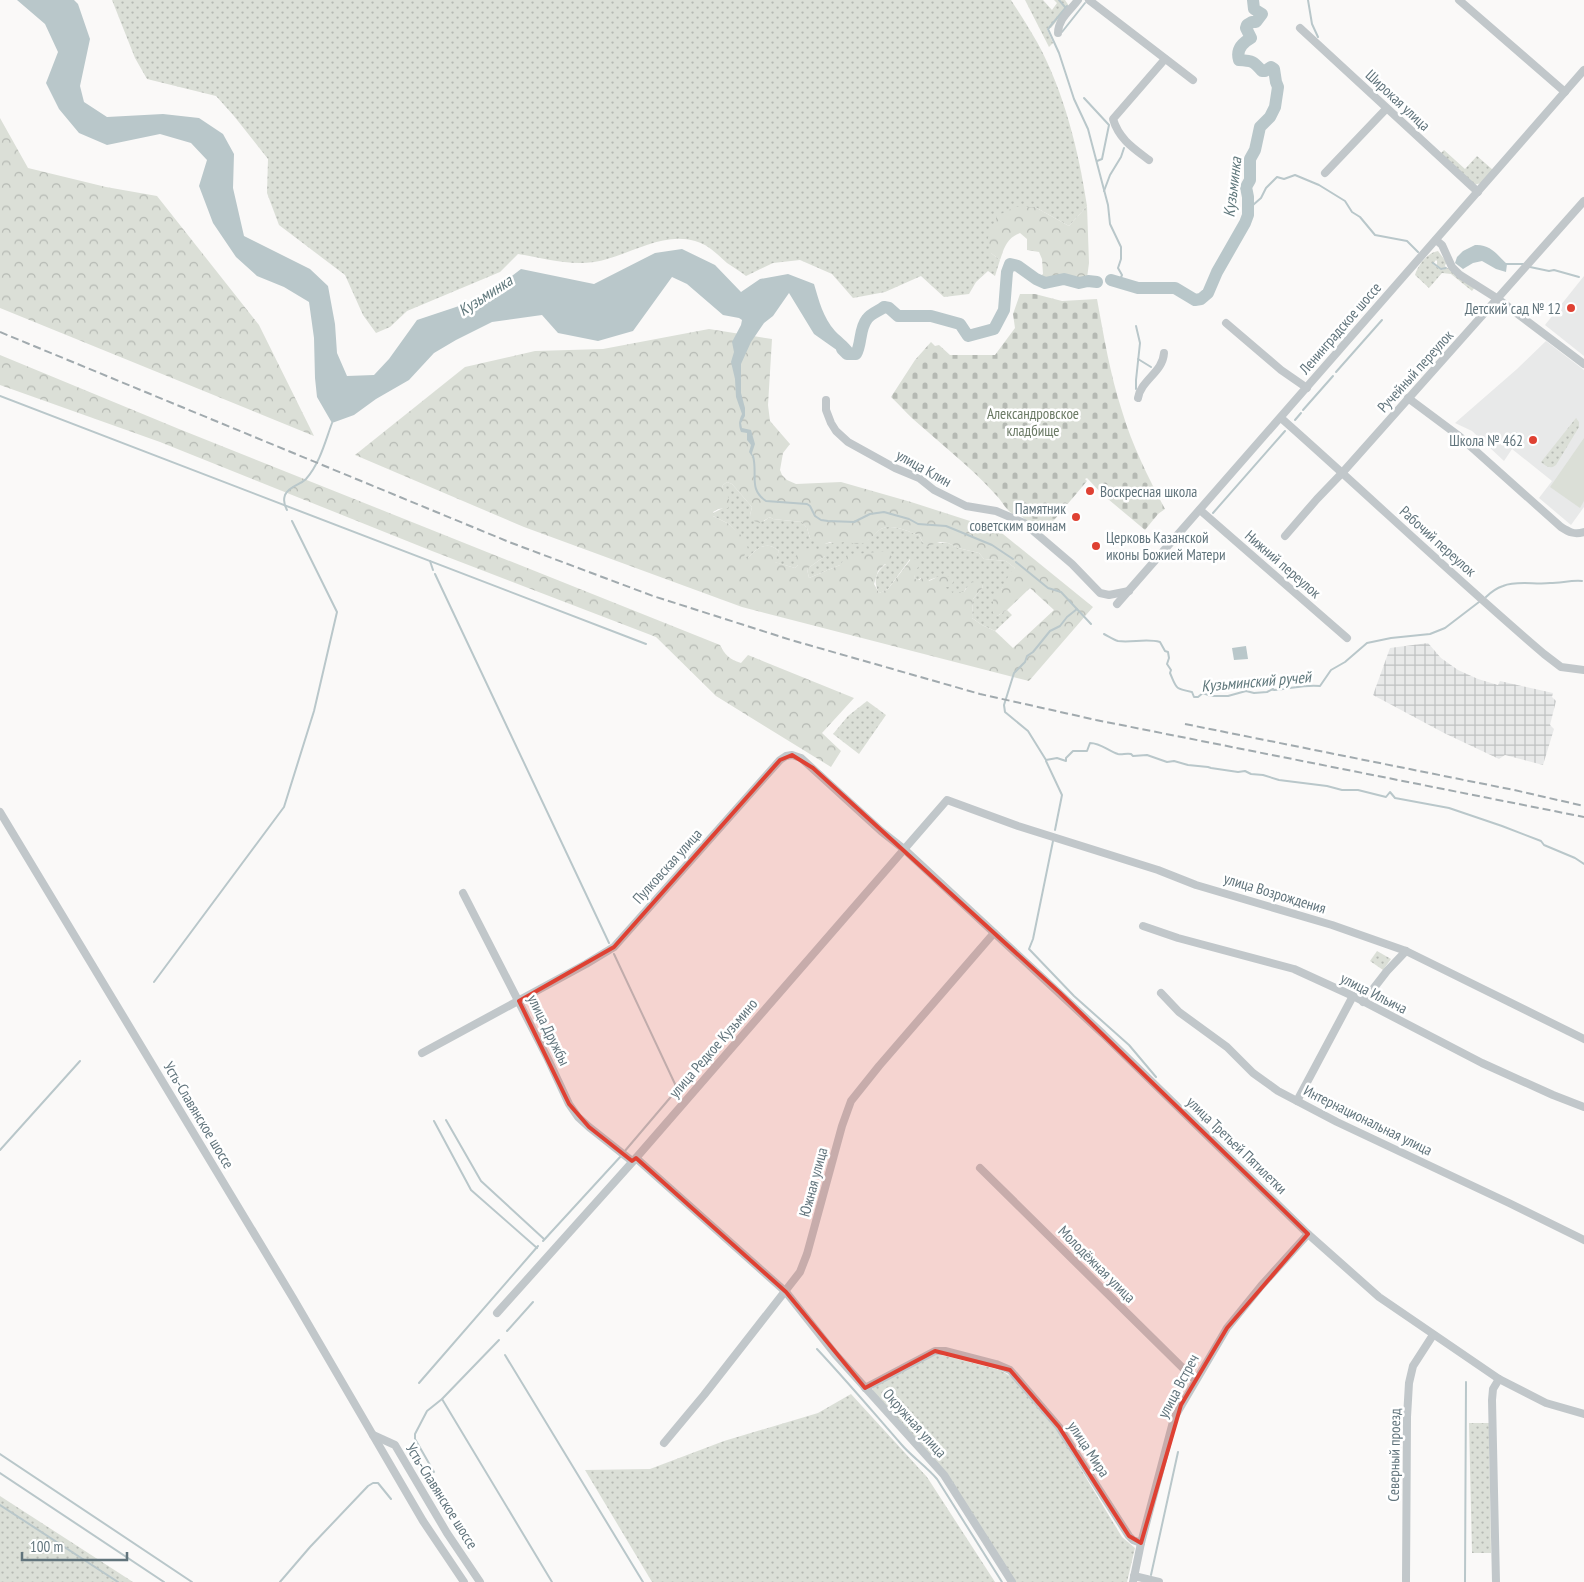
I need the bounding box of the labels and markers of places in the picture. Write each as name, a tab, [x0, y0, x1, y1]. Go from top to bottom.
place label: Детский сад № 12	[1465, 299, 1561, 318]
marker: Детский сад № 12	[1565, 302, 1577, 314]
place label: Школа № 462	[1449, 431, 1523, 450]
marker: Школа № 462	[1527, 434, 1539, 446]
place label: Воскресная школа	[1100, 482, 1197, 501]
marker: Воскресная школа	[1084, 485, 1096, 497]
place label: Памятник советским воинам	[969, 499, 1066, 535]
marker: Памятник советским воинам	[1070, 511, 1082, 523]
place label: Церковь Казанской иконы Божией Матери	[1106, 528, 1226, 564]
marker: Церковь Казанской иконы Божией Матери	[1090, 540, 1102, 552]

